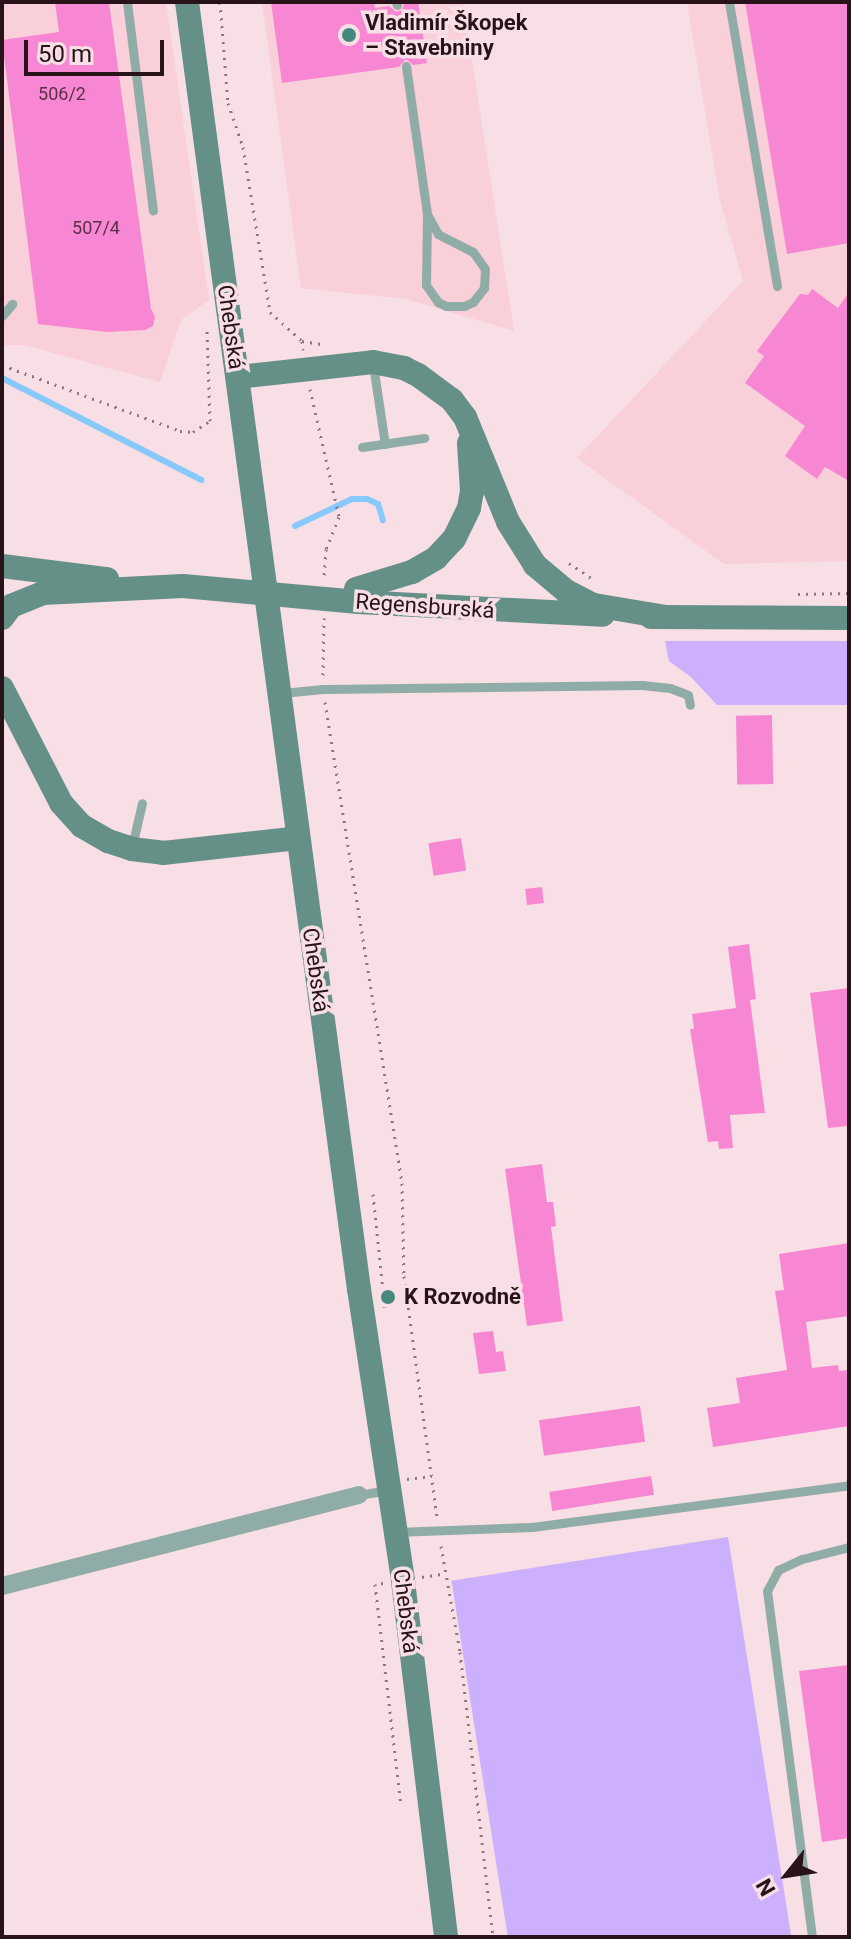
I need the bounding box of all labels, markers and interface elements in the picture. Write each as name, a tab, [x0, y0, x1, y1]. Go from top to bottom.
place label: Vladimír Škopek – Stavebniny	[365, 9, 527, 60]
scale bar	[28, 24, 168, 74]
marker: Vladimír Škopek – Stavebniny	[340, 26, 358, 44]
text: 50 m	[38, 40, 92, 68]
house number: 506/2	[38, 83, 86, 105]
house number: 507/4	[72, 217, 120, 239]
street label: Chebská	[212, 283, 250, 371]
street label: Regensburská	[355, 588, 495, 624]
street label: Chebská	[297, 926, 335, 1014]
place label: K Rozvodně	[404, 1284, 521, 1310]
marker: K Rozvodně	[379, 1288, 397, 1306]
street label: Chebská	[388, 1567, 424, 1655]
north arrow	[747, 1835, 827, 1915]
text: N	[751, 1874, 780, 1900]

